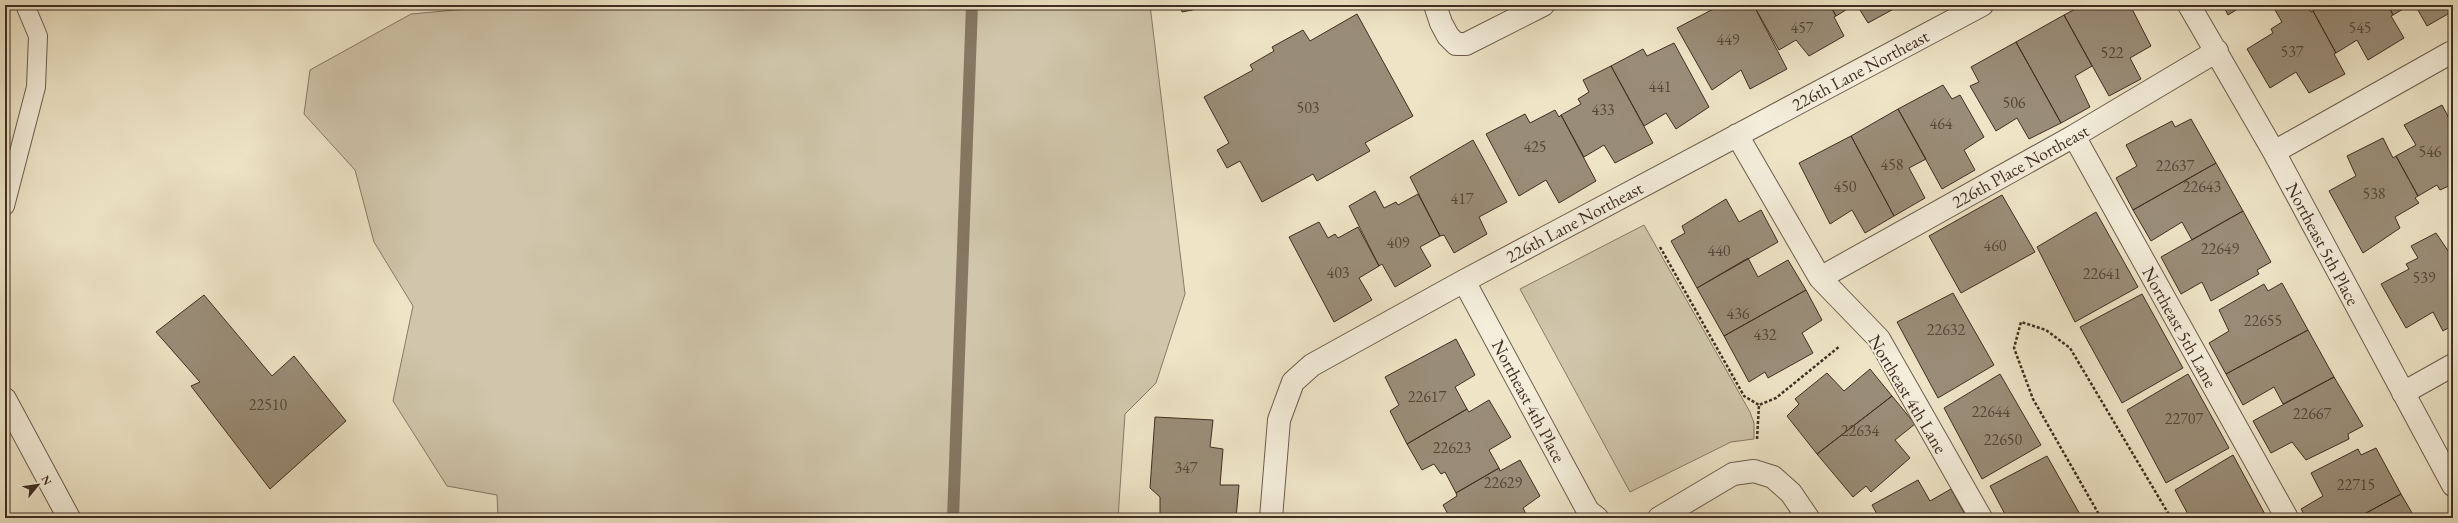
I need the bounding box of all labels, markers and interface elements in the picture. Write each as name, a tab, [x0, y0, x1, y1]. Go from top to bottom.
house number: 457	[1790, 17, 1814, 38]
house number: 545	[2348, 17, 2372, 38]
street label: 226th Lane Northeast	[1787, 24, 1933, 116]
house number: 449	[1716, 29, 1740, 50]
house number: 537	[2280, 41, 2304, 62]
house number: 522	[2100, 42, 2124, 63]
house number: 441	[1648, 76, 1672, 97]
house number: 506	[2002, 92, 2026, 113]
house number: 503	[1296, 97, 1320, 118]
house number: 433	[1591, 99, 1615, 120]
house number: 464	[1929, 113, 1953, 134]
street label: 226th Place Northeast	[1947, 119, 2093, 213]
house number: 425	[1523, 136, 1547, 157]
house number: 546	[2418, 141, 2442, 162]
house number: 458	[1880, 154, 1904, 175]
house number: 22637	[2156, 155, 2195, 176]
street label: 226th Lane Northeast	[1501, 176, 1647, 268]
house number: 450	[1833, 176, 1857, 197]
house number: 22643	[2183, 176, 2222, 197]
street label: Northeast 5th Place	[2281, 179, 2365, 309]
house number: 538	[2362, 183, 2386, 204]
house number: 417	[1450, 188, 1474, 209]
house number: 409	[1386, 232, 1410, 253]
house number: 460	[1983, 235, 2007, 256]
house number: 22649	[2201, 238, 2240, 259]
house number: 440	[1707, 240, 1731, 261]
house number: 403	[1326, 262, 1350, 283]
street label: Northeast 5th Lane	[2137, 262, 2223, 392]
house number: 22641	[2083, 263, 2121, 284]
house number: 539	[2412, 267, 2436, 288]
house number: 436	[1726, 303, 1750, 324]
house number: 22655	[2244, 310, 2282, 331]
house number: 22632	[1927, 319, 1966, 340]
house number: 432	[1753, 324, 1777, 345]
street label: Northeast 4th Lane	[1863, 330, 1953, 458]
street label: Northeast 4th Place	[1487, 336, 1571, 466]
house number: 22617	[1408, 386, 1447, 407]
house number: 22510	[249, 394, 288, 415]
house number: 22644	[1972, 401, 2011, 422]
house number: 22667	[2293, 403, 2332, 424]
house number: 22707	[2165, 408, 2204, 429]
house number: 22634	[1841, 420, 1880, 441]
house number: 22650	[1984, 429, 2023, 450]
house number: 22623	[1433, 437, 1472, 458]
house number: 347	[1174, 457, 1198, 478]
north arrow	[18, 465, 58, 505]
house number: 22629	[1484, 472, 1523, 493]
text: N	[38, 473, 55, 488]
house number: 22715	[2337, 474, 2375, 495]

